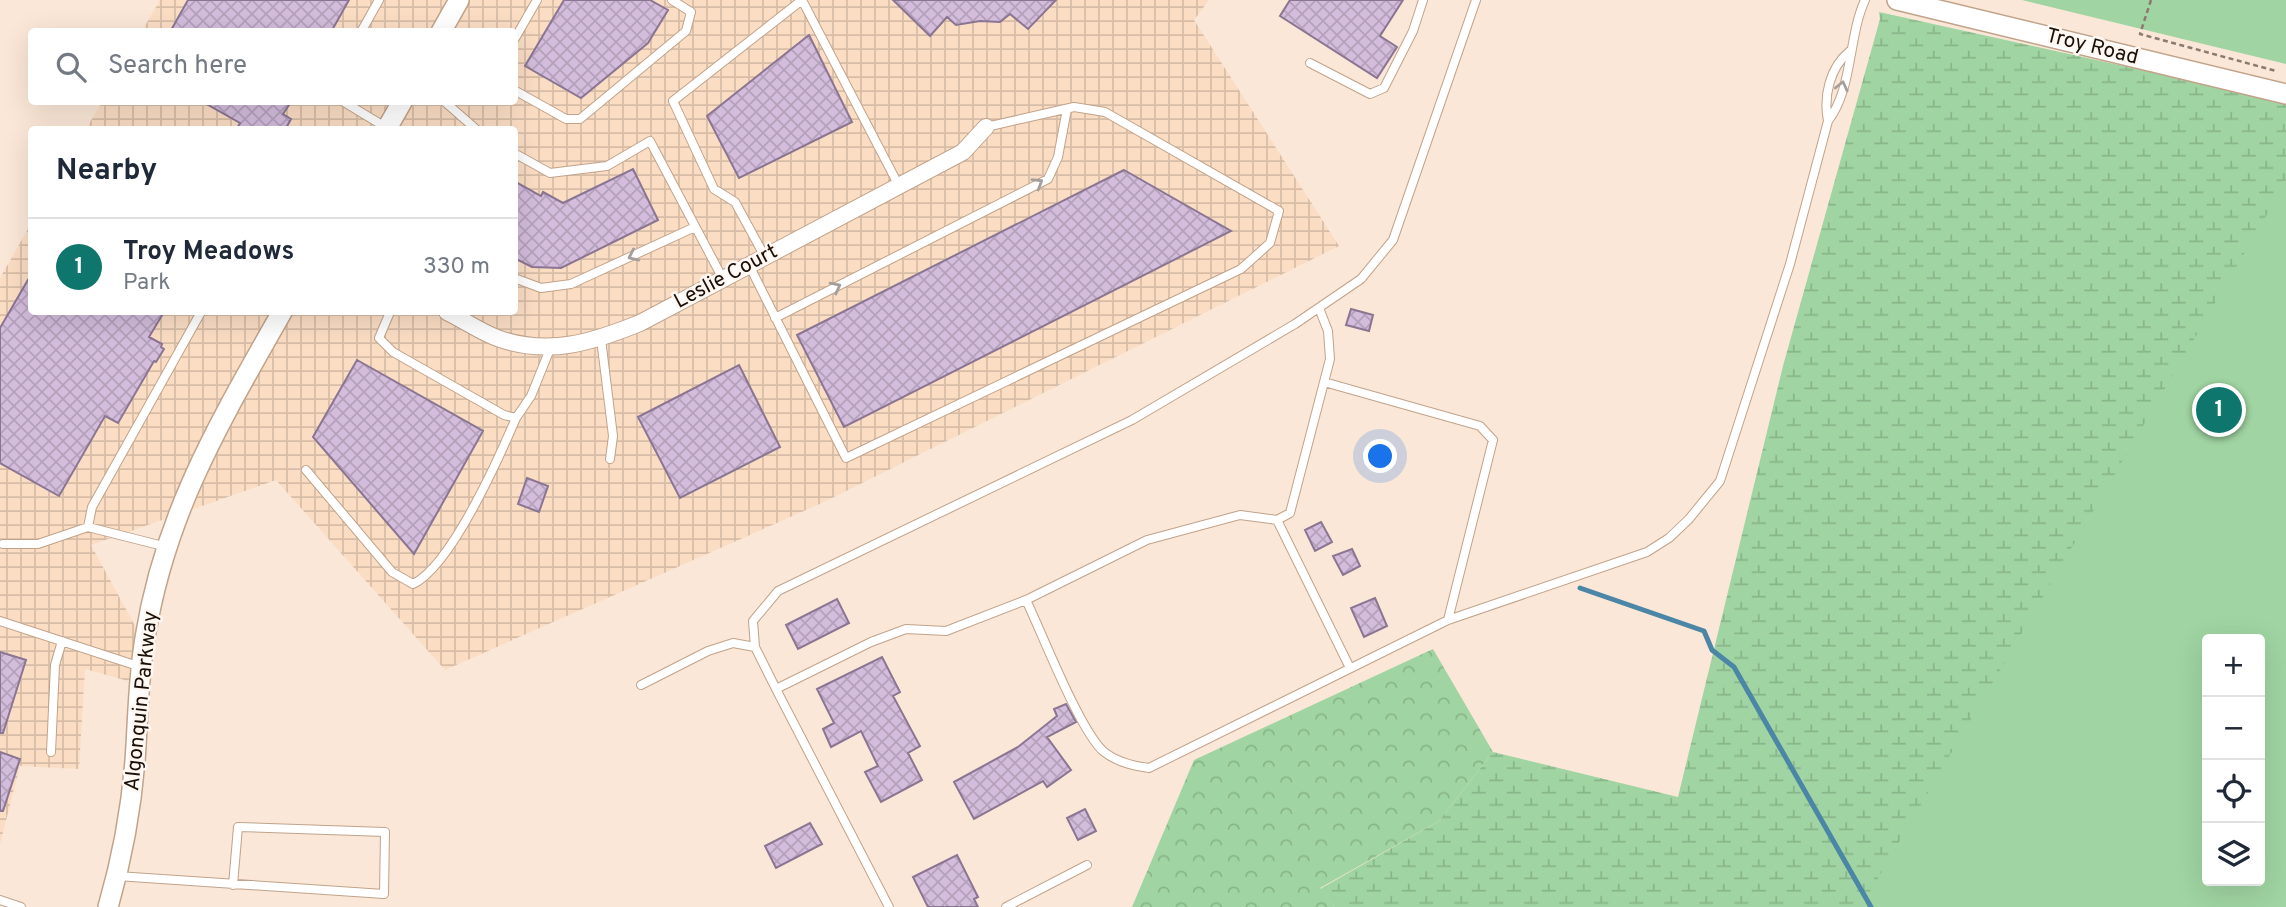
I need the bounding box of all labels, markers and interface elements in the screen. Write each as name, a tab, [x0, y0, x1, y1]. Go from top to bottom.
street label: Troy Road	[2043, 22, 2141, 72]
search box	[28, 28, 518, 105]
icon: search	[52, 48, 90, 86]
text: Search here	[108, 50, 247, 83]
one-way arrow	[1834, 80, 1849, 92]
text: Nearby	[56, 153, 157, 190]
one-way arrow	[1031, 178, 1044, 191]
text: Troy Meadows	[123, 236, 294, 269]
street label: Leslie Court	[670, 238, 782, 316]
one-way arrow	[628, 248, 641, 262]
text: 1	[74, 253, 84, 282]
text: 330 m	[423, 253, 490, 282]
text: Park	[123, 269, 170, 298]
one-way arrow	[829, 281, 841, 295]
pin: 1	[2196, 384, 2242, 436]
your location	[1363, 439, 1397, 473]
street label: Algonquin Parkway	[119, 610, 165, 792]
map controls	[2202, 634, 2265, 886]
button: +	[2202, 634, 2265, 697]
button: −	[2202, 697, 2265, 760]
button: locate	[2202, 760, 2265, 823]
button: layers	[2202, 823, 2265, 886]

